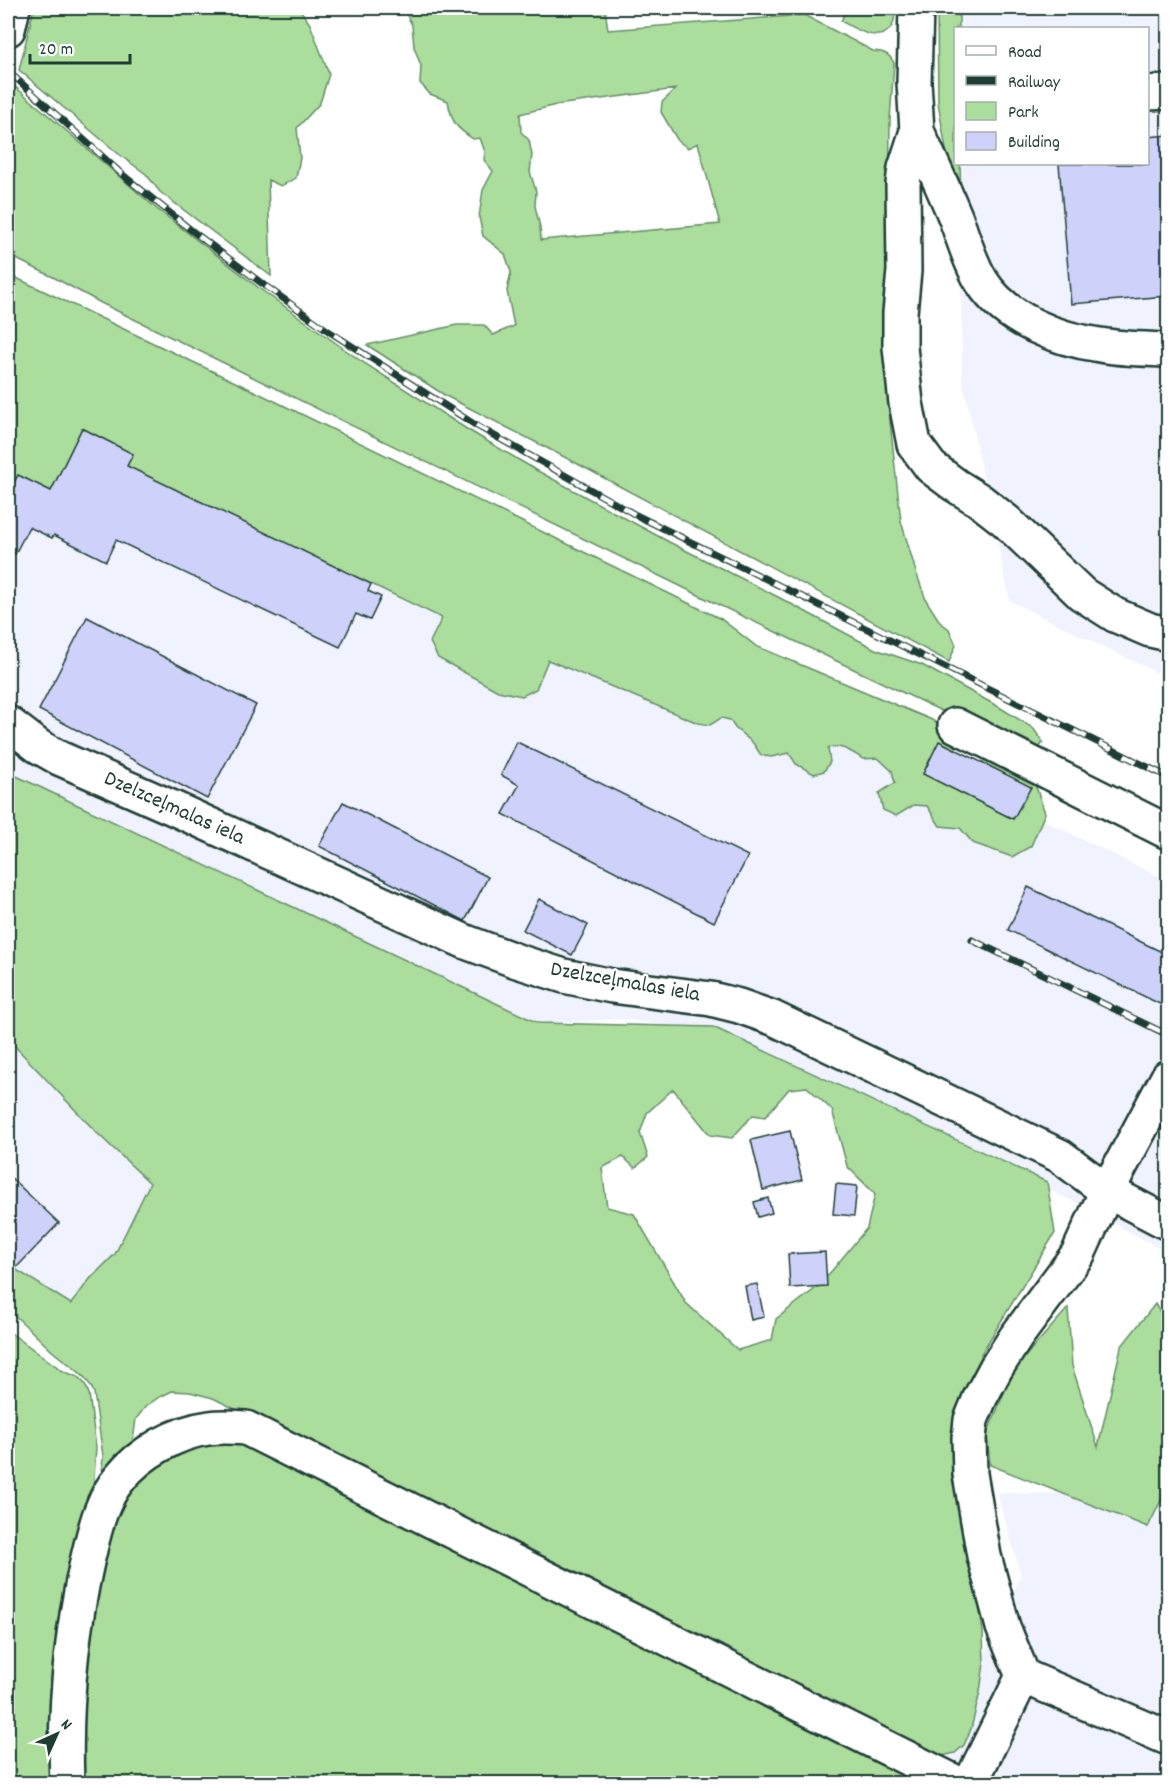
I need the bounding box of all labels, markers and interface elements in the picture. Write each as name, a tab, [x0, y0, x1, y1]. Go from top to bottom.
scale bar	[30, 27, 130, 65]
legend	[954, 27, 1149, 165]
text: 20 m	[39, 38, 73, 63]
text: Road	[1008, 41, 1042, 66]
text: Railway	[1008, 71, 1061, 96]
text: Park	[1008, 101, 1039, 126]
text: Building	[1008, 131, 1060, 156]
street label: Dzelzceļmalas iela	[99, 764, 250, 854]
street label: Dzelzceļmalas iela	[548, 955, 703, 1012]
north arrow	[27, 1704, 87, 1764]
text: N	[55, 1714, 77, 1736]

